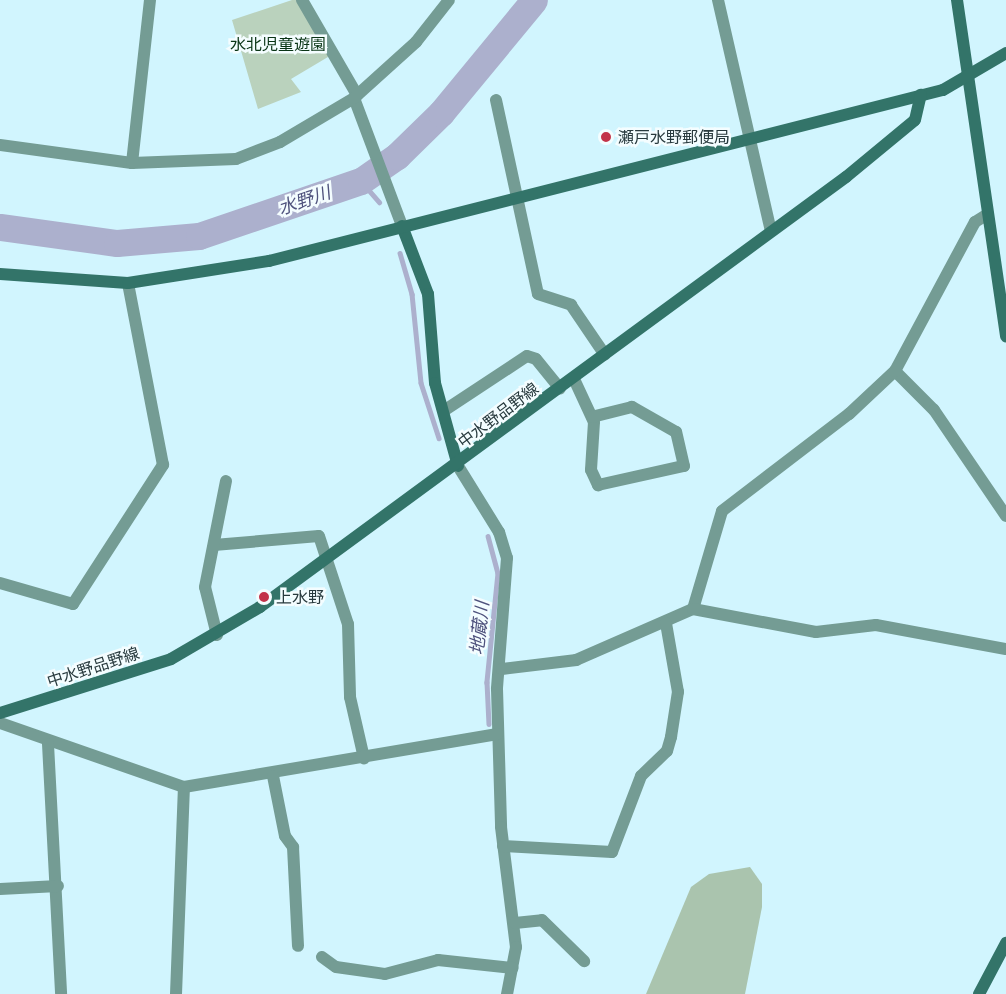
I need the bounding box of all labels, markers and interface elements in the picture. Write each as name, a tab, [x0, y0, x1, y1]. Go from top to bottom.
park label: 水北児童遊園	[230, 34, 326, 54]
place label: 瀬戸水野郵便局	[618, 127, 730, 147]
marker: 瀬戸水野郵便局	[599, 130, 613, 144]
water label: 水野川	[275, 181, 333, 219]
street label: 中水野品野線	[454, 378, 542, 452]
place label: 上水野	[276, 587, 324, 607]
marker: 上水野	[257, 590, 271, 604]
water label: 地蔵川	[465, 600, 493, 656]
street label: 中水野品野線	[44, 643, 142, 691]

